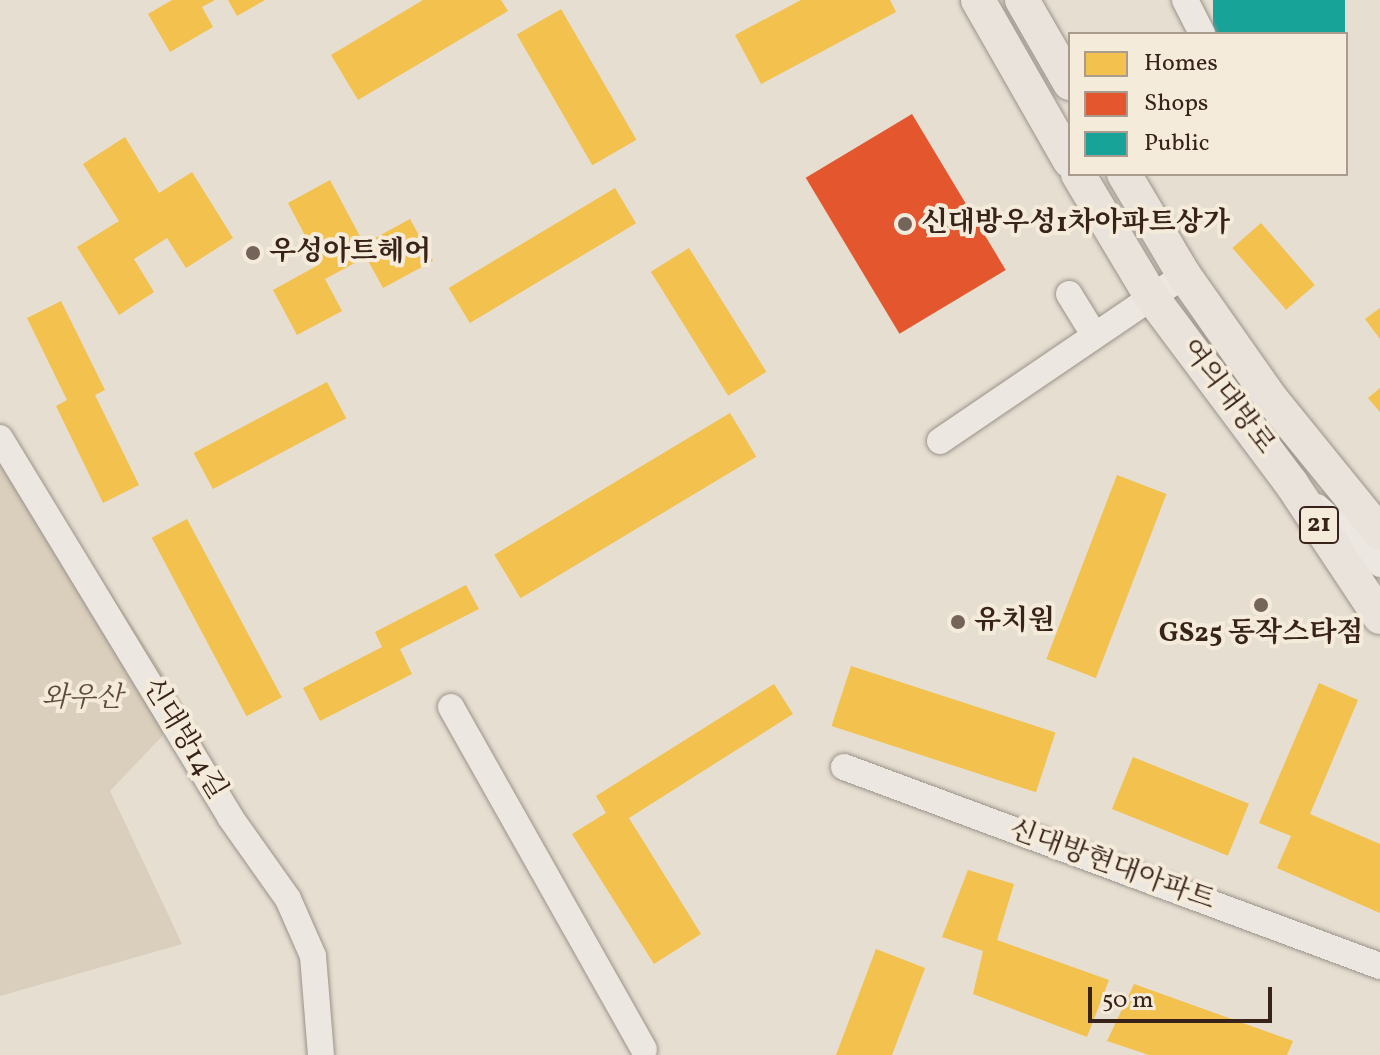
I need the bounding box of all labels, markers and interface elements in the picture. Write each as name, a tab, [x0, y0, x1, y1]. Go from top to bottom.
legend	[1068, 32, 1348, 176]
text: Homes	[1144, 47, 1218, 81]
text: Shops	[1144, 87, 1208, 121]
text: Public	[1144, 127, 1210, 161]
place label: 신대방우성1차아파트상가	[921, 207, 1230, 241]
marker: 신대방우성1차아파트상가	[896, 215, 914, 233]
place label: 우성아트헤어	[269, 236, 431, 270]
marker: 우성아트헤어	[244, 244, 262, 262]
street label: 여의대방로	[1173, 333, 1281, 461]
road number: 21	[1299, 503, 1339, 547]
marker: GS25 동작스타점	[1252, 596, 1270, 614]
place label: 유치원	[974, 605, 1055, 639]
marker: 유치원	[949, 613, 967, 631]
place label: GS25 동작스타점	[1159, 617, 1363, 651]
street label: 신대방14길	[135, 672, 233, 806]
park label: 와우산	[41, 682, 123, 716]
street label: 신대방현대아파트	[1005, 813, 1219, 919]
scale bar	[1092, 971, 1276, 1021]
text: 50 m	[1102, 984, 1154, 1018]

